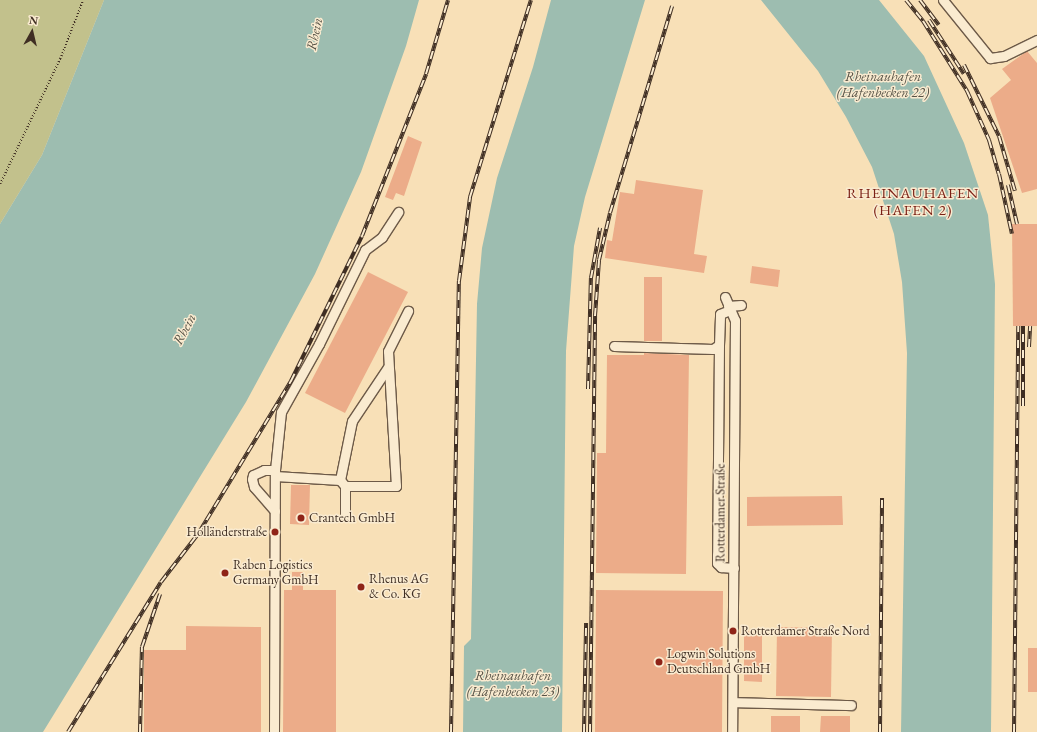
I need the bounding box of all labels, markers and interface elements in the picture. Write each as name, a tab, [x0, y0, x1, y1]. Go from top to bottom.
north arrow	[12, 12, 52, 52]
text: N	[28, 13, 39, 28]
water label: Rhein	[302, 16, 326, 52]
water label: Rheinauhafen (Hafenbecken 22)	[837, 68, 929, 100]
district label: RHEINAUHAFEN (HAFEN 2)	[847, 183, 979, 218]
water label: Rhein	[169, 311, 199, 347]
street label: Rotterdamer Straße	[713, 464, 729, 562]
place label: Crantech GmbH	[309, 510, 395, 526]
marker: Crantech GmbH	[296, 513, 306, 523]
place label: Holländerstraße	[187, 524, 267, 540]
marker: Holländerstraße	[270, 527, 280, 537]
place label: Raben Logistics Germany GmbH	[233, 558, 319, 589]
marker: Raben Logistics Germany GmbH	[220, 568, 230, 578]
place label: Rhenus AG & Co. KG	[369, 572, 429, 603]
marker: Rhenus AG & Co. KG	[356, 582, 366, 592]
place label: Rotterdamer Straße Nord	[741, 623, 870, 639]
marker: Rotterdamer Straße Nord	[728, 626, 738, 636]
place label: Logwin Solutions Deutschland GmbH	[667, 647, 770, 678]
marker: Logwin Solutions Deutschland GmbH	[654, 657, 664, 667]
water label: Rheinauhafen (Hafenbecken 23)	[467, 667, 559, 700]

